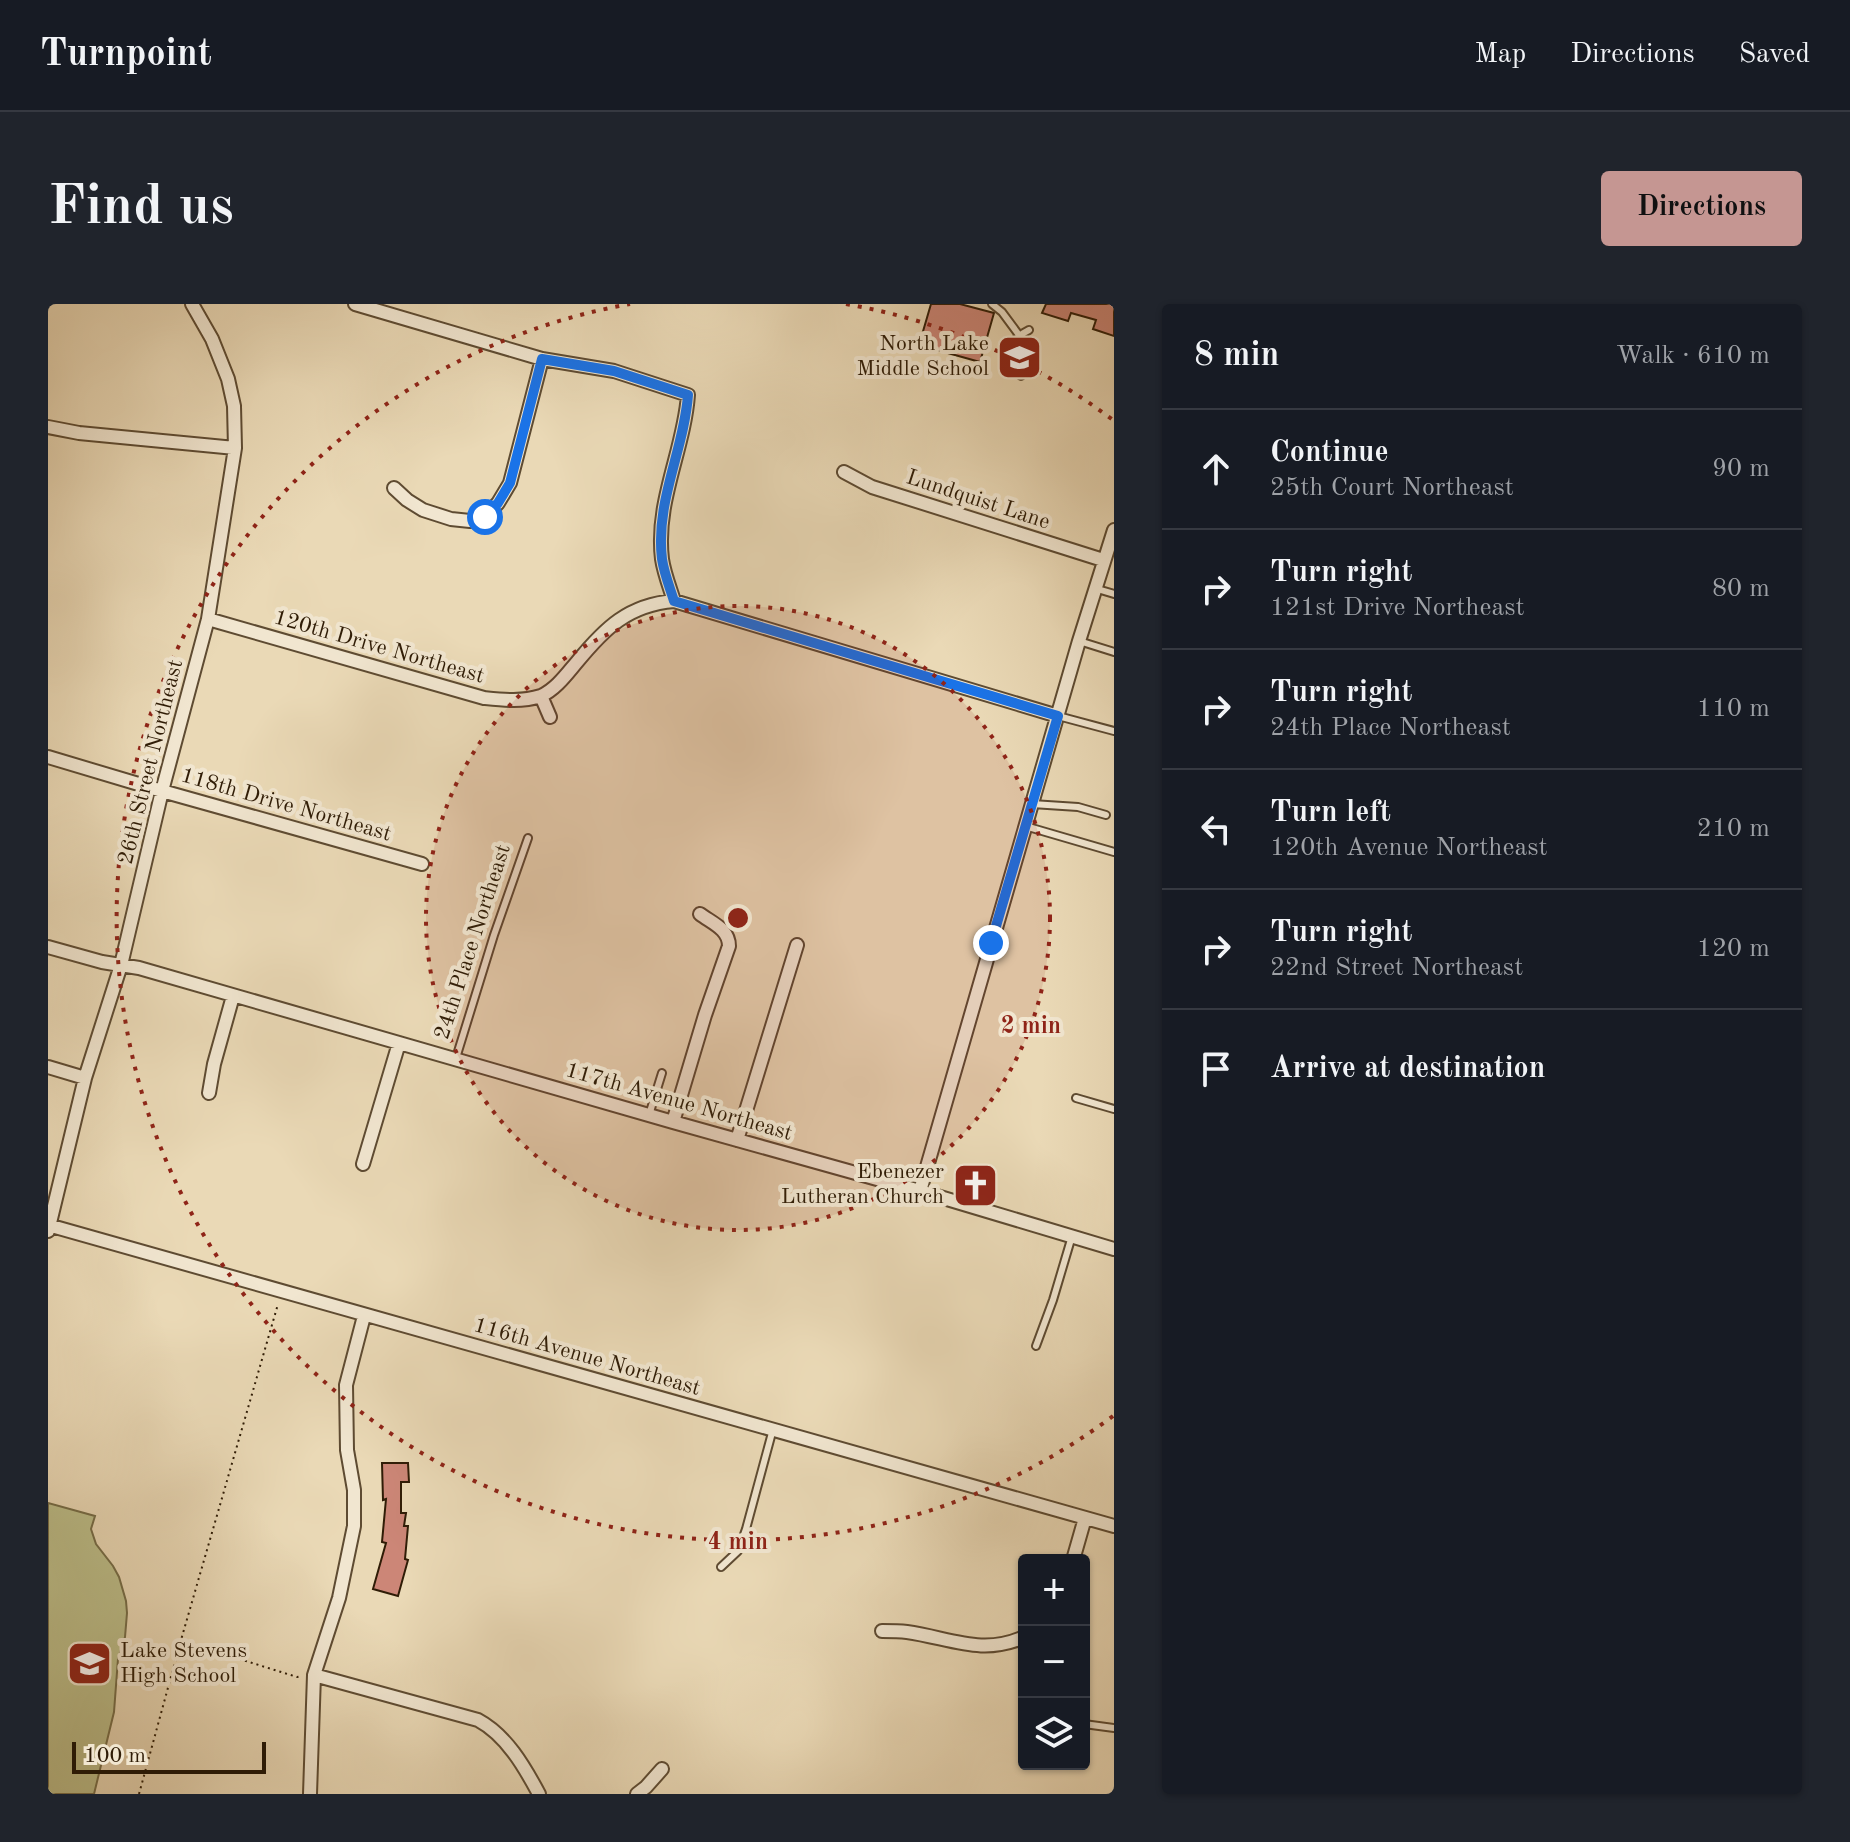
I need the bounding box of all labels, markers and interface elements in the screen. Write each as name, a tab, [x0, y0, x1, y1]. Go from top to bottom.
text: Turnpoint	[40, 36, 212, 74]
text: Map	[1474, 41, 1526, 69]
text: Directions	[1570, 41, 1695, 69]
text: Saved	[1739, 41, 1810, 69]
button: Directions	[1601, 171, 1802, 246]
text: Find us	[48, 180, 234, 236]
place label: North Lake Middle School	[856, 333, 989, 380]
school or university icon: North Lake Middle School	[996, 333, 1044, 381]
text: 8 min	[1194, 339, 1279, 373]
text: Walk · 610 m	[1616, 343, 1770, 369]
text: Continue	[1270, 438, 1389, 468]
icon: ahead	[1194, 447, 1238, 491]
text: 90 m	[1712, 456, 1770, 482]
street label: Lundquist Lane	[903, 466, 1053, 534]
text: 25th Court Northeast	[1270, 475, 1514, 501]
route start	[467, 499, 503, 535]
text: Turn right	[1270, 558, 1412, 588]
icon: right	[1194, 567, 1238, 611]
text: 80 m	[1712, 576, 1770, 602]
text: 121st Drive Northeast	[1270, 595, 1525, 621]
street label: 120th Drive Northeast	[271, 606, 487, 688]
street label: 26th Street Northeast	[115, 657, 187, 867]
text: Turn right	[1270, 678, 1412, 708]
icon: right	[1194, 687, 1238, 731]
text: 110 m	[1697, 696, 1770, 722]
text: 24th Place Northeast	[1270, 715, 1511, 741]
street label: 118th Drive Northeast	[178, 764, 394, 846]
text: Turn left	[1270, 798, 1391, 828]
icon: left	[1194, 807, 1238, 851]
text: 210 m	[1697, 816, 1770, 842]
text: 120th Avenue Northeast	[1270, 835, 1548, 861]
street label: 24th Place Northeast	[431, 842, 515, 1042]
centre of rings	[724, 904, 752, 932]
text: Turn right	[1270, 918, 1412, 948]
route end	[973, 925, 1009, 961]
icon: right	[1194, 927, 1238, 971]
text: 120 m	[1697, 936, 1770, 962]
text: 22nd Street Northeast	[1270, 955, 1523, 981]
text: 2 min	[1001, 1015, 1061, 1039]
icon: arrive	[1194, 1047, 1238, 1091]
text: Arrive at destination	[1270, 1054, 1545, 1084]
street label: 117th Avenue Northeast	[563, 1059, 795, 1145]
place label: Ebenezer Lutheran Church	[781, 1161, 944, 1208]
church icon: Ebenezer Lutheran Church	[951, 1161, 999, 1209]
street label: 116th Avenue Northeast	[471, 1314, 703, 1400]
text: 4 min	[708, 1531, 768, 1555]
map controls	[1018, 1554, 1090, 1770]
button: +	[1018, 1554, 1090, 1626]
button: −	[1018, 1626, 1090, 1698]
school or university icon: Lake Stevens High School	[65, 1640, 113, 1688]
place label: Lake Stevens High School	[120, 1640, 247, 1687]
button: layers	[1018, 1698, 1090, 1770]
scale bar	[72, 1738, 266, 1774]
text: 100 m	[84, 1745, 146, 1767]

